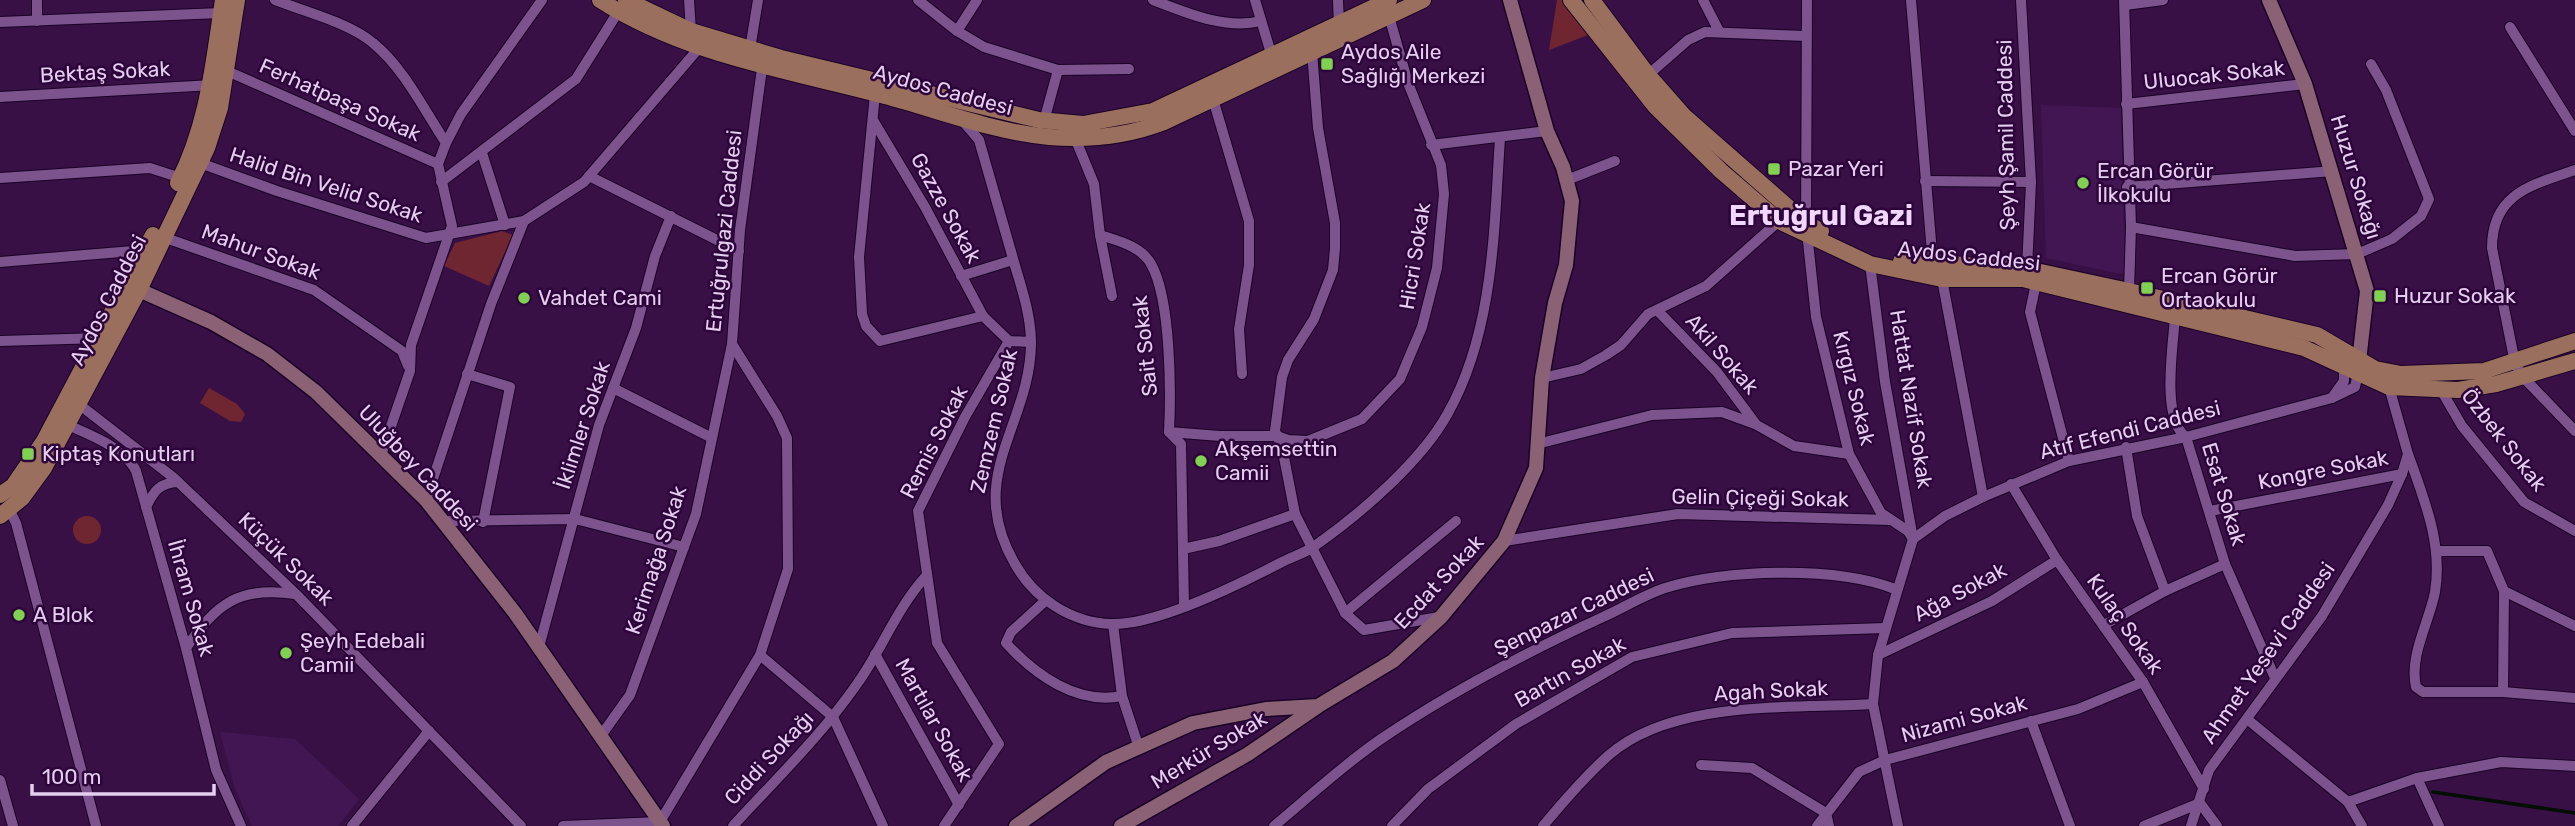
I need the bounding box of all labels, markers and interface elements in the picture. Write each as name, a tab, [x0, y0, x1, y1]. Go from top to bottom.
place label: Aydos Aile Sağlığı Merkezi	[1341, 39, 1485, 88]
street label: Şeyh Şamil Caddesi	[1991, 39, 2020, 231]
street label: Ferhatpaşa Sokak	[256, 53, 425, 146]
street label: Uluocak Sokak	[2142, 55, 2286, 94]
street label: Bektaş Sokak	[39, 56, 171, 87]
marker: Aydos Aile Sağlığı Merkezi	[1319, 56, 1335, 72]
street label: Aydos Caddesi	[871, 59, 1016, 120]
street label: Huzur Sokağı	[2326, 112, 2387, 242]
street label: Ertuğrulgazi Caddesi	[700, 129, 747, 333]
street label: Halid Bin Velid Sokak	[227, 142, 426, 228]
street label: Gazze Sokak	[906, 148, 987, 267]
place label: Pazar Yeri	[1788, 156, 1884, 181]
place label: Ercan Görür İlkokulu	[2097, 158, 2214, 207]
marker: Pazar Yeri	[1766, 161, 1782, 177]
marker: Ercan Görür İlkokulu	[2075, 175, 2091, 191]
district label: Ertuğrul Gazi	[1729, 199, 1913, 232]
street label: Hicri Sokak	[1394, 200, 1435, 311]
street label: Mahur Sokak	[198, 218, 324, 285]
street label: Aydos Caddesi	[64, 230, 151, 369]
street label: Aydos Caddesi	[1897, 236, 2042, 275]
place label: Ercan Görür Ortaokulu	[2161, 263, 2278, 312]
marker: Ercan Görür Ortaokulu	[2139, 280, 2155, 296]
place label: Huzur Sokak	[2394, 283, 2516, 308]
place label: Vahdet Cami	[538, 285, 662, 310]
marker: Huzur Sokak	[2372, 288, 2388, 304]
marker: Vahdet Cami	[516, 290, 532, 306]
street label: Sait Sokak	[1127, 294, 1162, 398]
street label: Akil Sokak	[1681, 308, 1764, 399]
street label: Hattat Nazif Sokak	[1885, 308, 1938, 490]
street label: Kırgız Sokak	[1828, 328, 1881, 448]
street label: Zemzem Sokak	[965, 346, 1022, 495]
street label: İklimler Sokak	[550, 358, 615, 492]
street label: Remis Sokak	[894, 381, 973, 502]
street label: Özbek Sokak	[2457, 383, 2552, 496]
street label: Atıf Efendi Caddesi	[2037, 395, 2223, 464]
street label: Uluğbey Caddesi	[354, 399, 483, 536]
place label: Akşemsettin Camii	[1215, 436, 1337, 485]
street label: Esat Sokak	[2197, 439, 2252, 549]
place label: Kiptaş Konutları	[42, 441, 195, 466]
street label: Kongre Sokak	[2256, 445, 2390, 494]
marker: Kiptaş Konutları	[20, 446, 36, 462]
marker: Akşemsettin Camii	[1193, 453, 1209, 469]
street label: Kerimağa Sokak	[620, 482, 691, 637]
street label: Gelin Çiçeği Sokak	[1671, 483, 1849, 512]
street label: Küçük Sokak	[233, 507, 339, 610]
street label: Ecdat Sokak	[1389, 529, 1489, 634]
street label: İhram Sokak	[163, 537, 220, 659]
street label: Ağa Sokak	[1909, 557, 2011, 626]
street label: Ahmet Yesevi Caddesi	[2196, 557, 2340, 748]
street label: Şenpazar Caddesi	[1490, 562, 1658, 661]
street label: Kulaç Sokak	[2082, 569, 2169, 679]
place label: A Blok	[33, 602, 94, 627]
marker: A Blok	[11, 607, 27, 623]
place label: Şeyh Edebali Camii	[300, 628, 425, 677]
street label: Bartın Sokak	[1510, 631, 1630, 712]
marker: Şeyh Edebali Camii	[278, 645, 294, 661]
street label: Martılar Sokak	[890, 654, 979, 786]
street label: Agah Sokak	[1713, 675, 1829, 706]
street label: Nizami Sokak	[1898, 690, 2030, 747]
street label: Merkür Sokak	[1146, 705, 1271, 794]
street label: Ciddi Sokağı	[719, 706, 818, 810]
scale bar	[32, 752, 214, 796]
text: 100 m	[42, 764, 101, 789]

